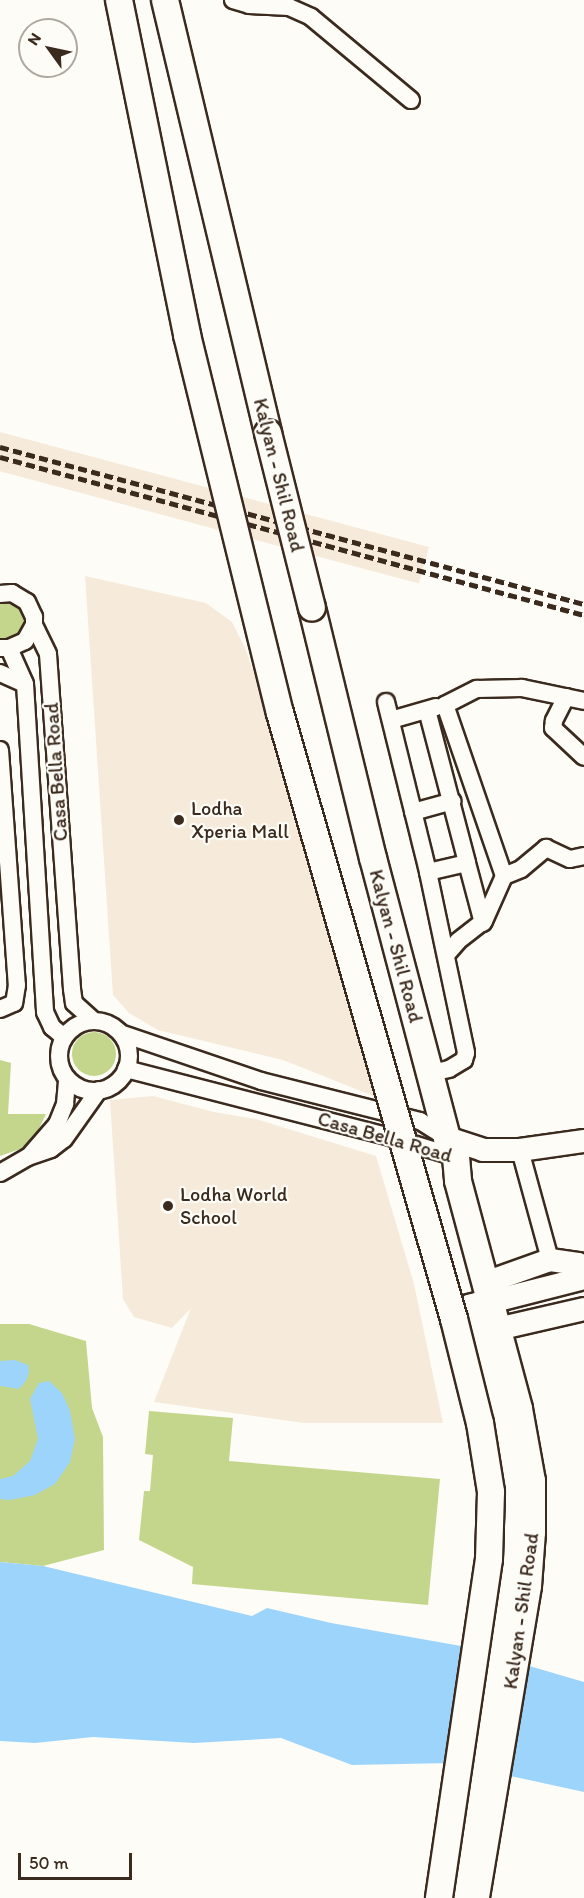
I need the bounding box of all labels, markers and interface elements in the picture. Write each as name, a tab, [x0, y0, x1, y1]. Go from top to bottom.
north arrow	[18, 18, 78, 78]
text: N	[23, 29, 45, 49]
street label: Kalyan - Shil Road	[248, 396, 310, 554]
street label: Casa Bella Road	[39, 702, 73, 842]
place label: Lodha Xperia Mall	[191, 796, 289, 843]
marker: Lodha Xperia Mall	[172, 813, 186, 827]
street label: Kalyan - Shil Road	[364, 867, 428, 1025]
street label: Casa Bella Road	[315, 1106, 455, 1168]
place label: Lodha World School	[180, 1182, 287, 1229]
marker: Lodha World School	[161, 1199, 175, 1213]
street label: Kalyan - Shil Road	[498, 1532, 544, 1690]
scale bar	[21, 1841, 135, 1879]
text: 50 m	[29, 1852, 69, 1874]

